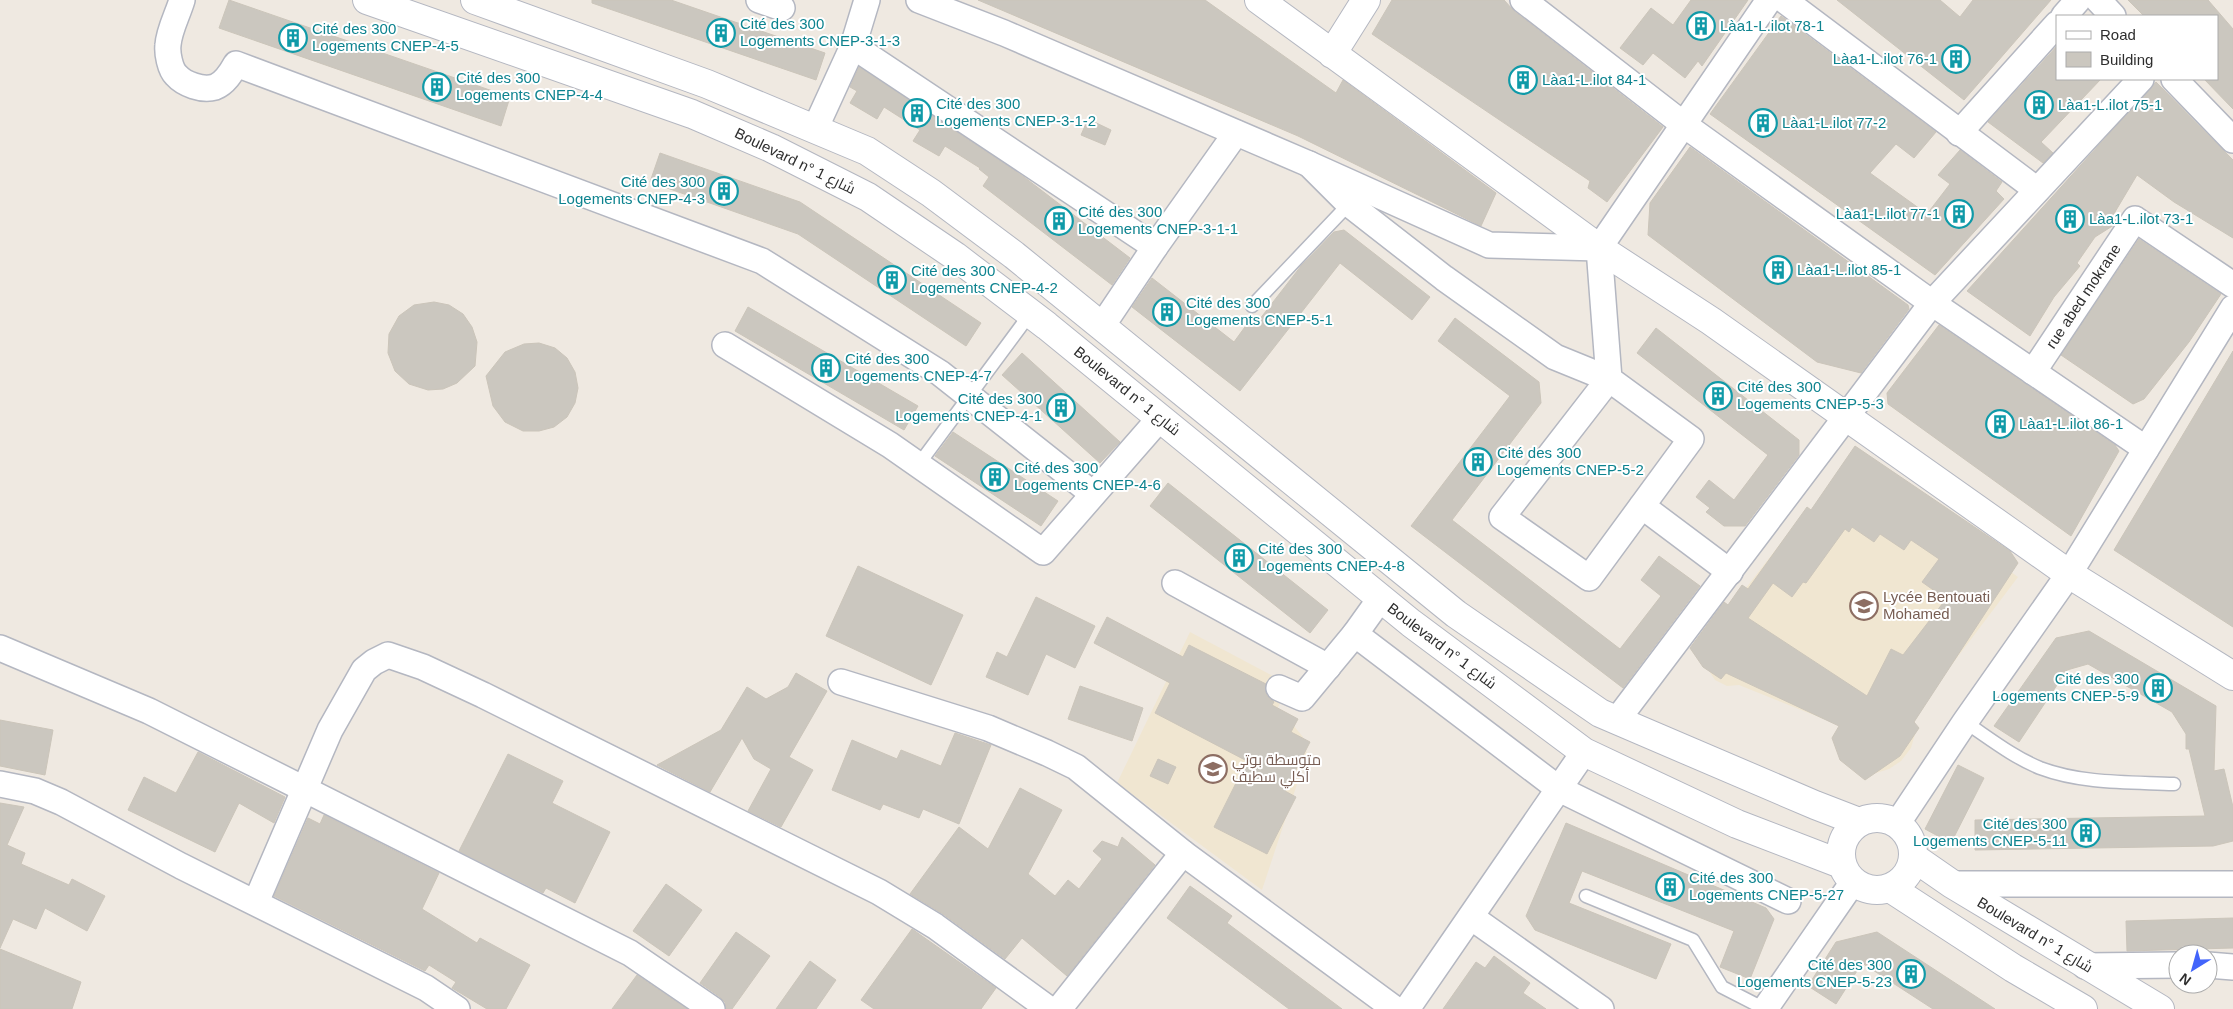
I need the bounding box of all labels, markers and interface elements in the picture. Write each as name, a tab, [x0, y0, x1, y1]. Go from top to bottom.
building icon: Làa1-L.ilot 78-1	[1686, 11, 1716, 41]
place label: Cité des 300 Logements CNEP-3-1-3	[740, 15, 900, 49]
legend	[2056, 15, 2218, 80]
place label: Làa1-L.ilot 78-1	[1720, 17, 1824, 34]
building icon: Cité des 300 Logements CNEP-3-1-3	[706, 18, 736, 48]
place label: Cité des 300 Logements CNEP-4-5	[312, 20, 459, 54]
building icon: Cité des 300 Logements CNEP-4-5	[278, 23, 308, 53]
text: Road	[2100, 26, 2136, 43]
building icon: Làa1-L.ilot 76-1	[1941, 44, 1971, 74]
place label: Làa1-L.ilot 76-1	[1833, 50, 1937, 67]
text: Building	[2100, 51, 2153, 68]
building icon: Làa1-L.ilot 84-1	[1508, 65, 1538, 95]
place label: Cité des 300 Logements CNEP-4-4	[456, 69, 603, 103]
place label: Làa1-L.ilot 84-1	[1542, 71, 1646, 88]
building icon: Cité des 300 Logements CNEP-4-4	[422, 72, 452, 102]
building icon: Làa1-L.ilot 75-1	[2024, 90, 2054, 120]
place label: Cité des 300 Logements CNEP-3-1-2	[936, 95, 1096, 129]
place label: Làa1-L.ilot 75-1	[2058, 96, 2162, 113]
building icon: Cité des 300 Logements CNEP-3-1-2	[902, 98, 932, 128]
building icon: Làa1-L.ilot 77-2	[1748, 108, 1778, 138]
place label: Làa1-L.ilot 77-2	[1782, 114, 1886, 131]
street label: Boulevard n° شارع 1	[731, 124, 858, 200]
place label: Cité des 300 Logements CNEP-4-3	[558, 173, 705, 207]
building icon: Cité des 300 Logements CNEP-4-3	[709, 176, 739, 206]
building icon: Làa1-L.ilot 77-1	[1944, 199, 1974, 229]
place label: Cité des 300 Logements CNEP-3-1-1	[1078, 203, 1238, 237]
building icon: Làa1-L.ilot 73-1	[2055, 204, 2085, 234]
place label: Làa1-L.ilot 77-1	[1836, 205, 1940, 222]
building icon: Cité des 300 Logements CNEP-3-1-1	[1044, 206, 1074, 236]
place label: Làa1-L.ilot 73-1	[2089, 210, 2193, 227]
street label: rue abed mokrane	[2042, 241, 2124, 351]
building icon: Làa1-L.ilot 85-1	[1763, 255, 1793, 285]
place label: Làa1-L.ilot 85-1	[1797, 261, 1901, 278]
place label: Cité des 300 Logements CNEP-4-2	[911, 262, 1058, 296]
building icon: Cité des 300 Logements CNEP-4-2	[877, 265, 907, 295]
place label: Cité des 300 Logements CNEP-5-1	[1186, 294, 1333, 328]
building icon: Cité des 300 Logements CNEP-5-1	[1152, 297, 1182, 327]
street label: Boulevard n° شارع 1	[1069, 343, 1184, 441]
place label: Cité des 300 Logements CNEP-4-7	[845, 350, 992, 384]
building icon: Cité des 300 Logements CNEP-4-7	[811, 353, 841, 383]
place label: Cité des 300 Logements CNEP-5-3	[1737, 378, 1884, 412]
building icon: Cité des 300 Logements CNEP-5-3	[1703, 381, 1733, 411]
place label: Cité des 300 Logements CNEP-4-1	[895, 390, 1042, 424]
building icon: Cité des 300 Logements CNEP-4-1	[1046, 393, 1076, 423]
building icon: Làa1-L.ilot 86-1	[1985, 409, 2015, 439]
place label: Làa1-L.ilot 86-1	[2019, 415, 2123, 432]
place label: Cité des 300 Logements CNEP-5-2	[1497, 444, 1644, 478]
building icon: Cité des 300 Logements CNEP-5-2	[1463, 447, 1493, 477]
place label: Cité des 300 Logements CNEP-4-6	[1014, 459, 1161, 493]
building icon: Cité des 300 Logements CNEP-4-6	[980, 462, 1010, 492]
place label: Cité des 300 Logements CNEP-4-8	[1258, 540, 1405, 574]
building icon: Cité des 300 Logements CNEP-4-8	[1224, 543, 1254, 573]
place label: Lycée Bentouati Mohamed	[1883, 588, 1990, 622]
school or university icon: Lycée Bentouati Mohamed	[1849, 591, 1879, 621]
street label: Boulevard n° شارع 1	[1383, 599, 1500, 694]
place label: Cité des 300 Logements CNEP-5-9	[1992, 670, 2139, 704]
building icon: Cité des 300 Logements CNEP-5-9	[2143, 673, 2173, 703]
place label: متوسطة بوتي أكلي سطيف	[1232, 751, 1321, 789]
school or university icon: متوسطة بوتي أكلي سطيف	[1198, 754, 1228, 784]
place label: Cité des 300 Logements CNEP-5-11	[1913, 815, 2067, 849]
building icon: Cité des 300 Logements CNEP-5-11	[2071, 818, 2101, 848]
place label: Cité des 300 Logements CNEP-5-27	[1689, 869, 1844, 903]
building icon: Cité des 300 Logements CNEP-5-27	[1655, 872, 1685, 902]
street label: Boulevard n° شارع 1	[1973, 893, 2096, 978]
north arrow	[2168, 944, 2218, 994]
place label: Cité des 300 Logements CNEP-5-23	[1737, 956, 1892, 990]
building icon: Cité des 300 Logements CNEP-5-23	[1896, 959, 1926, 989]
text: N	[2176, 970, 2194, 989]

